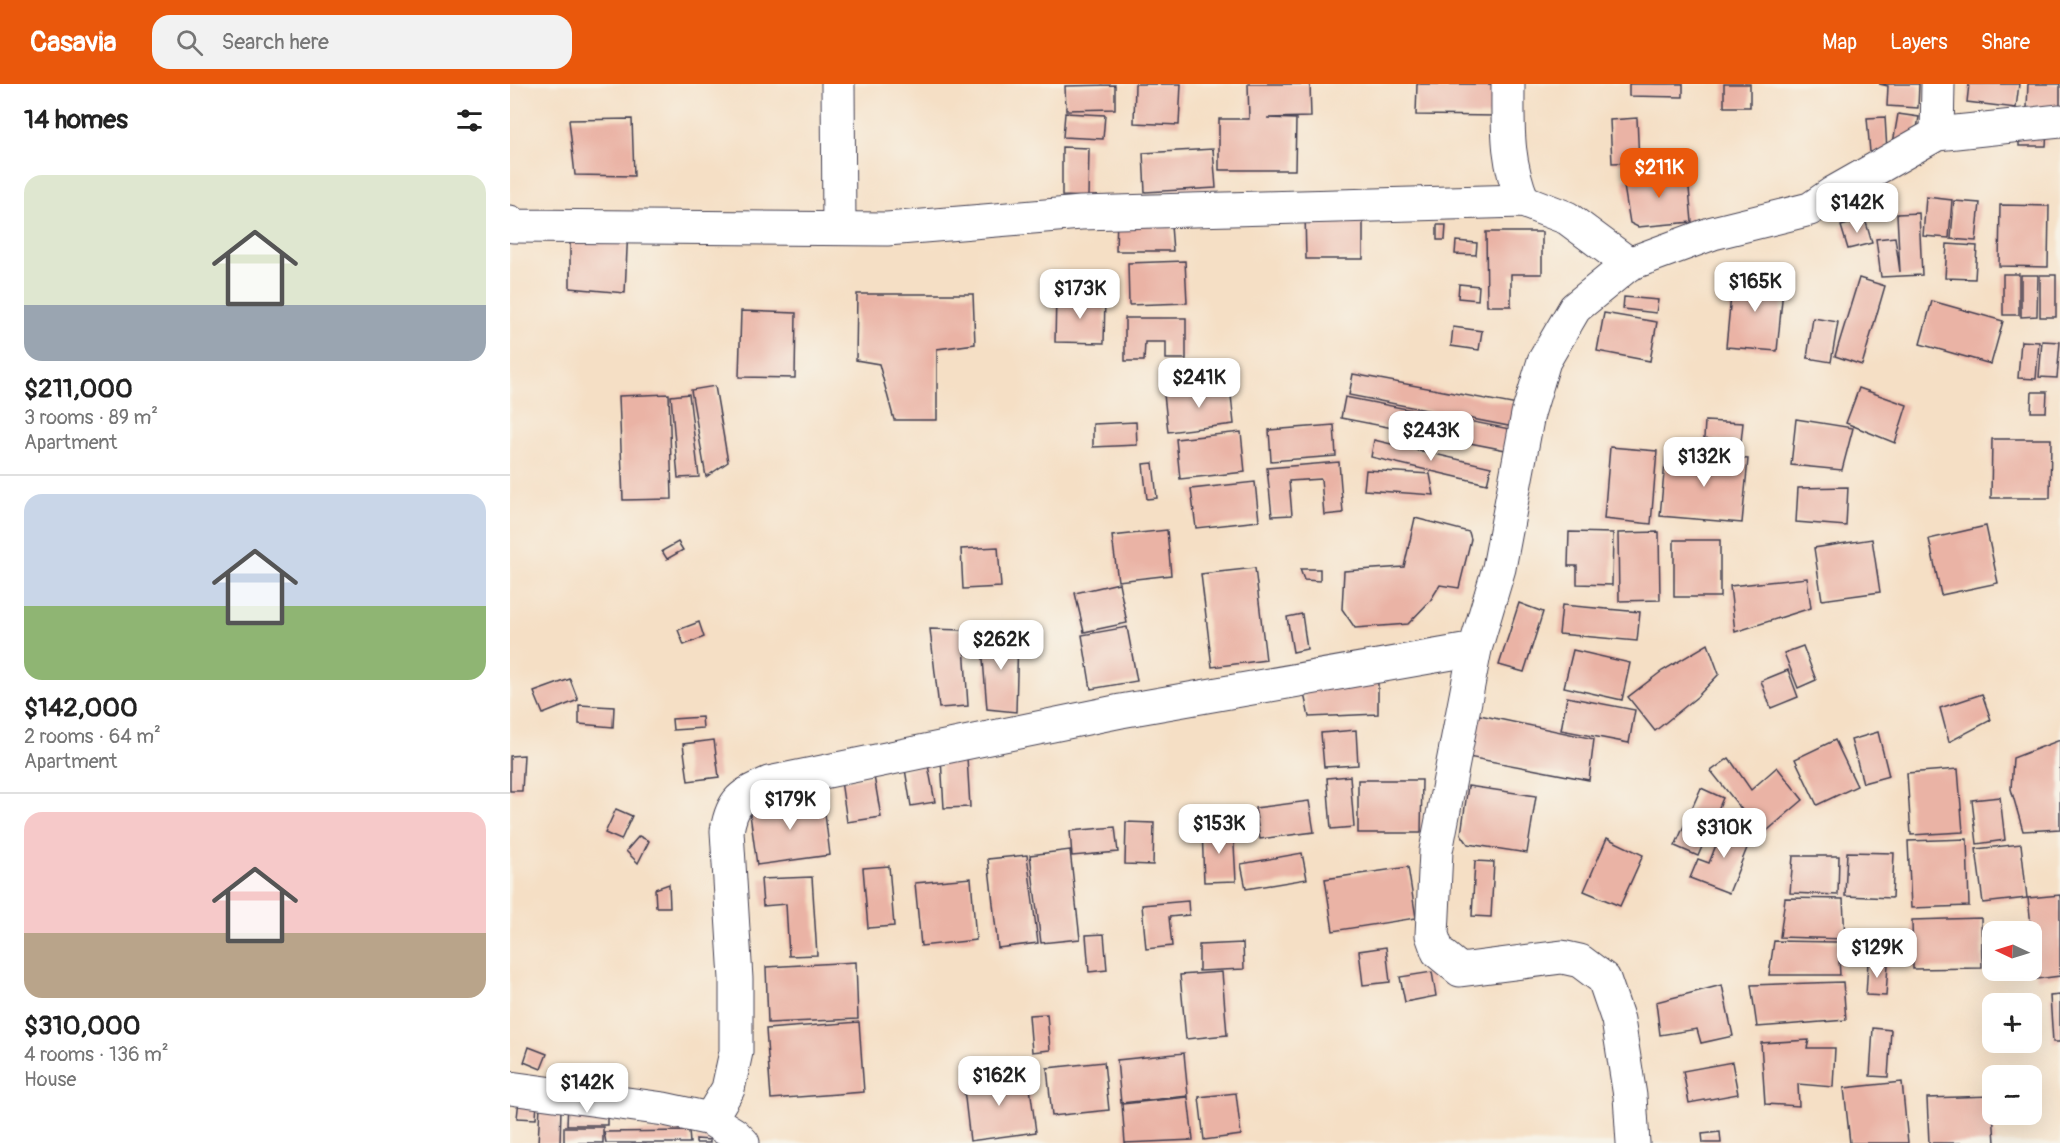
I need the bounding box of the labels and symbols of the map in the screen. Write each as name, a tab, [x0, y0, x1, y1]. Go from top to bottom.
pin: $211K	[1617, 148, 1701, 199]
pin: $142K	[1815, 183, 1899, 234]
pin: $165K	[1713, 262, 1797, 313]
pin: $173K	[1038, 269, 1122, 320]
pin: $241K	[1157, 358, 1241, 409]
pin: $243K	[1389, 411, 1473, 462]
pin: $132K	[1662, 437, 1746, 488]
pin: $262K	[959, 620, 1043, 671]
pin: $179K	[748, 780, 832, 831]
pin: $153K	[1177, 804, 1261, 855]
pin: $310K	[1682, 808, 1766, 859]
north arrow	[1982, 921, 2042, 981]
pin: $129K	[1835, 928, 1919, 979]
pin: $162K	[957, 1056, 1041, 1107]
pin: $142K	[545, 1063, 629, 1114]

